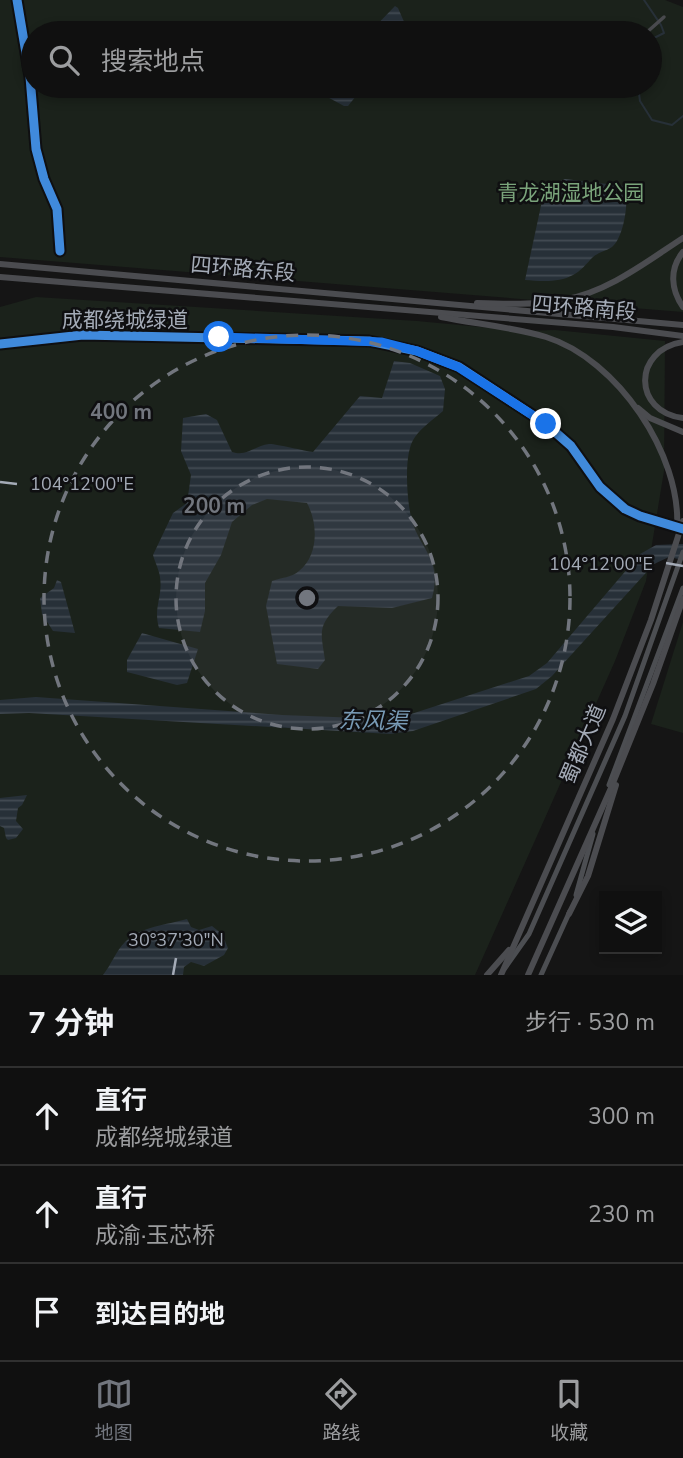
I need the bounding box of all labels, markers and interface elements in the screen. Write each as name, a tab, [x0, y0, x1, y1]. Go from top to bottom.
search box	[21, 21, 662, 98]
icon: search	[45, 41, 83, 79]
text: 搜索地点	[101, 44, 205, 79]
park label: 青龙湖湿地公园	[498, 179, 645, 207]
street label: 四环路东段	[189, 250, 297, 288]
street label: 四环路南段	[530, 289, 638, 327]
street label: 成都绕城绿道	[62, 306, 188, 334]
route start	[203, 321, 234, 352]
text: 400 m	[90, 398, 152, 426]
route end	[530, 408, 561, 439]
text: 104°12'00"E	[30, 472, 134, 496]
text: 200 m	[183, 492, 245, 520]
text: 104°12'00"E	[549, 552, 653, 576]
centre of rings	[295, 586, 319, 610]
street label: 蜀都大道	[554, 700, 612, 788]
water label: 东风渠	[338, 705, 411, 737]
map controls	[599, 891, 662, 954]
button: layers	[599, 891, 662, 954]
text: 30°37'30"N	[128, 928, 224, 952]
text: 7 分钟	[28, 1003, 114, 1044]
text: 步行 · 530 m	[525, 1007, 655, 1038]
text: 直行	[95, 1083, 147, 1118]
icon: ahead	[28, 1097, 66, 1135]
text: 300 m	[588, 1101, 655, 1132]
text: 成都绕城绿道	[95, 1122, 233, 1153]
text: 直行	[95, 1181, 147, 1216]
icon: ahead	[28, 1195, 66, 1233]
text: 230 m	[588, 1199, 655, 1230]
text: 成渝·玉芯桥	[95, 1220, 215, 1251]
icon: arrive	[28, 1293, 66, 1331]
text: 到达目的地	[95, 1297, 225, 1332]
tab: 地图	[95, 1375, 133, 1446]
tab: 路线	[322, 1375, 360, 1446]
tab: 收藏	[550, 1375, 588, 1446]

